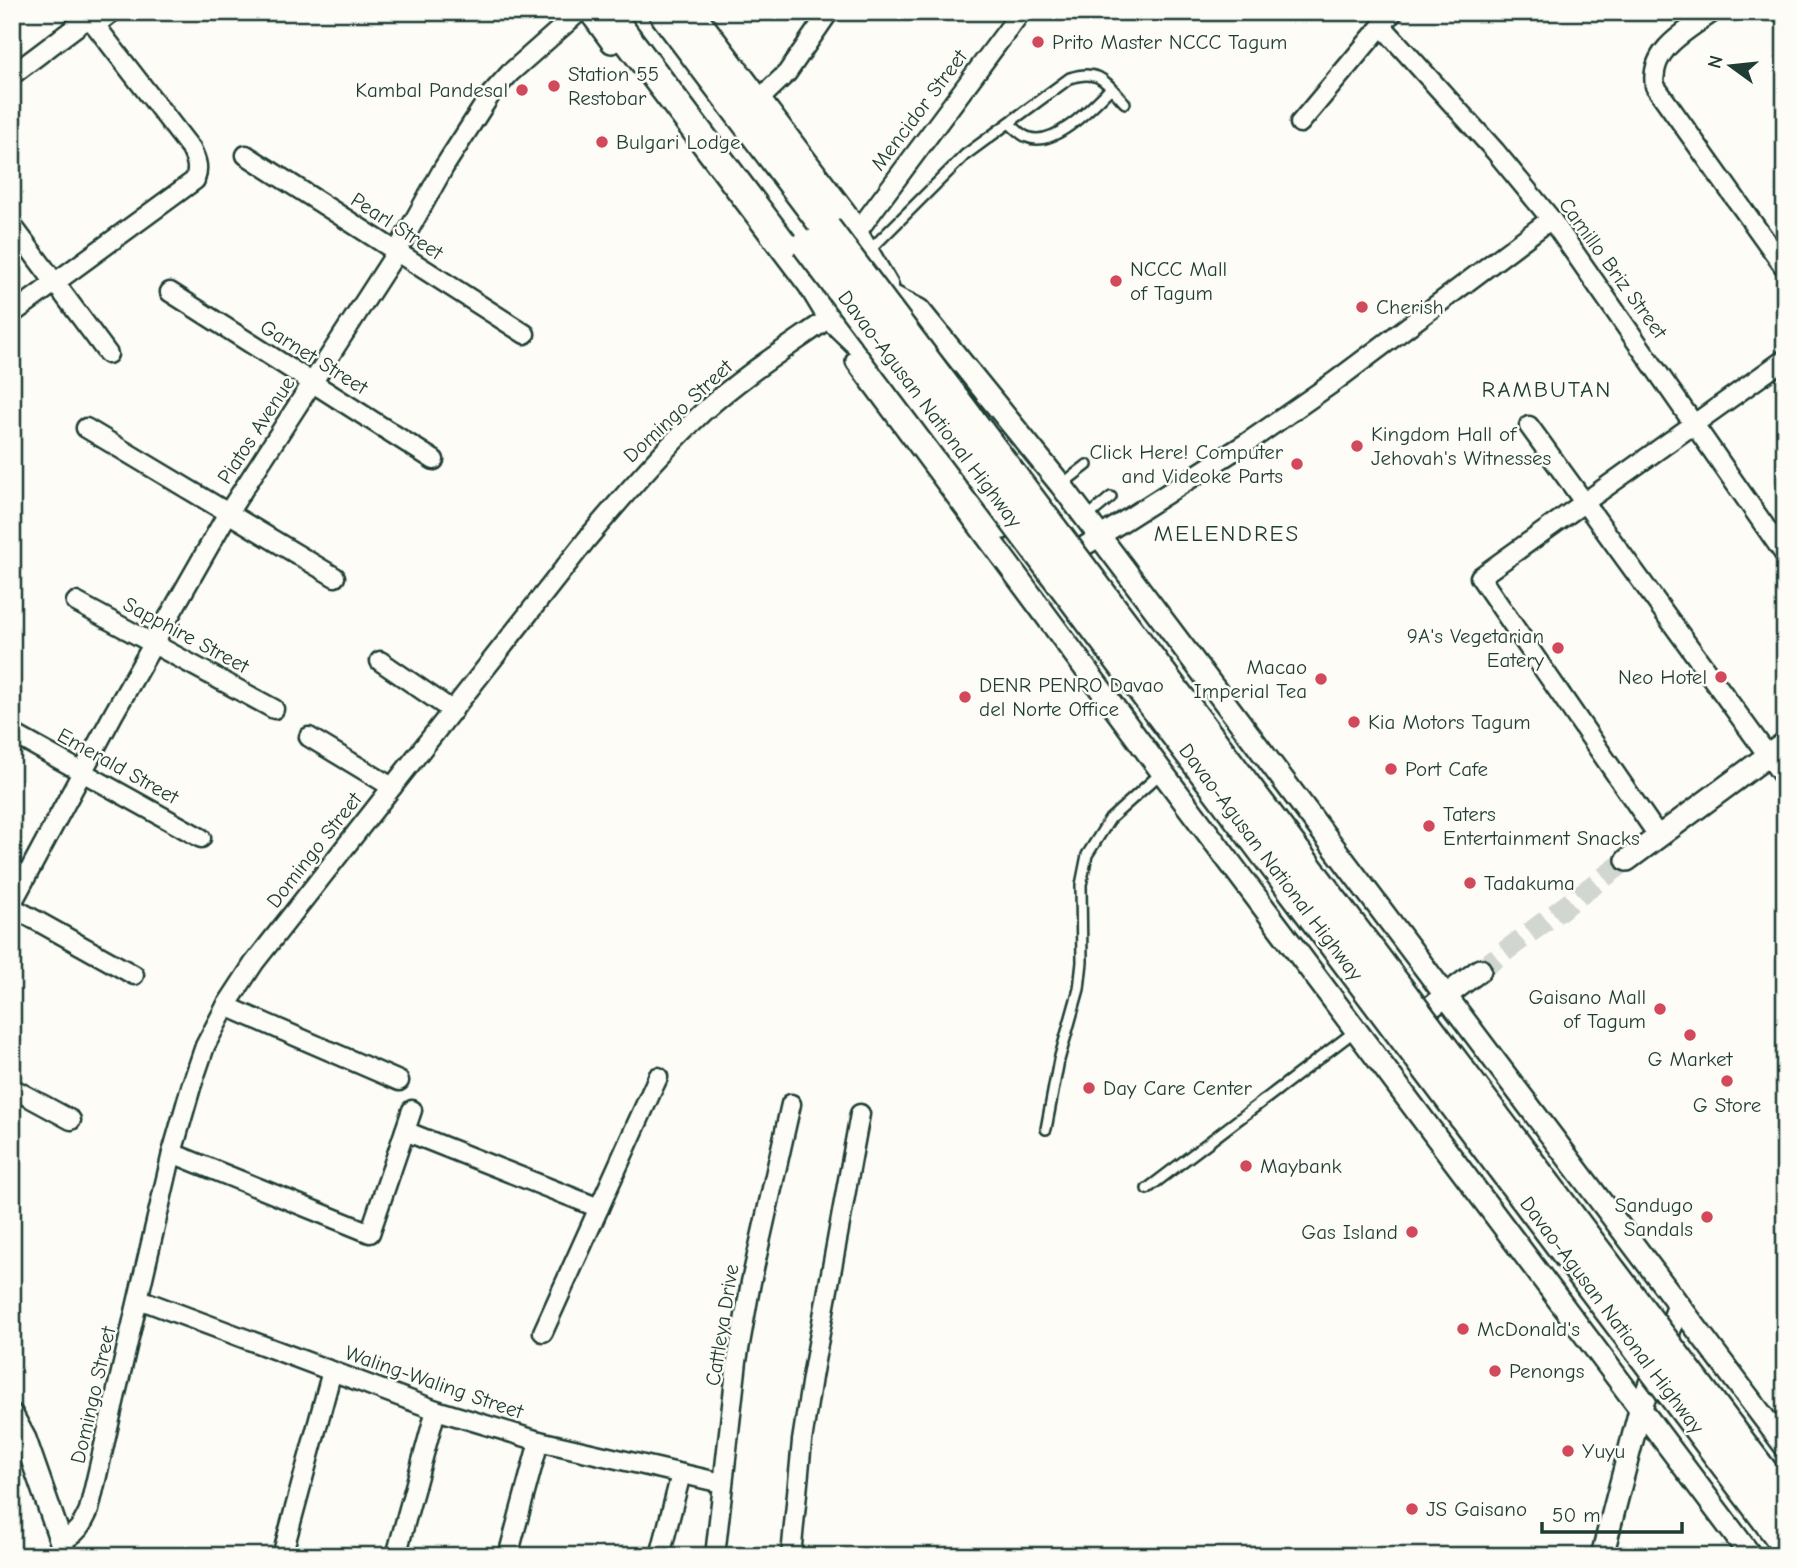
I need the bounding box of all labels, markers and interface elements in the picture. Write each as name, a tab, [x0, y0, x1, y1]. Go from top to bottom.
place label: Prito Master NCCC Tagum	[1052, 30, 1287, 54]
north arrow	[1696, 32, 1766, 102]
marker: Prito Master NCCC Tagum	[1030, 34, 1046, 50]
street label: Mencidor Street	[866, 44, 973, 175]
text: N	[1703, 53, 1728, 71]
place label: Station 55 Restobar	[568, 62, 659, 110]
place label: Kambal Pandesal	[355, 78, 508, 102]
marker: Station 55 Restobar	[546, 78, 562, 94]
marker: Kambal Pandesal	[514, 82, 530, 98]
place label: Bulgari Lodge	[616, 130, 740, 154]
marker: Bulgari Lodge	[594, 134, 610, 150]
street label: Pearl Street	[347, 187, 448, 265]
street label: Camillo Briz Street	[1554, 193, 1673, 344]
place label: NCCC Mall of Tagum	[1130, 257, 1227, 305]
marker: NCCC Mall of Tagum	[1108, 273, 1124, 289]
street label: Davao-Agusan National Highway	[833, 286, 1027, 533]
place label: Cherish	[1376, 295, 1444, 319]
marker: Cherish	[1354, 299, 1370, 315]
street label: Garnet Street	[256, 315, 373, 400]
street label: Domingo Street	[619, 354, 738, 467]
street label: Piatos Avenue	[212, 372, 300, 488]
district label: RAMBUTAN	[1481, 376, 1613, 403]
place label: Kingdom Hall of Jehovah's Witnesses	[1371, 422, 1551, 470]
marker: Kingdom Hall of Jehovah's Witnesses	[1349, 438, 1365, 454]
place label: Click Here! Computer and Videoke Parts	[1090, 440, 1284, 488]
marker: Click Here! Computer and Videoke Parts	[1289, 456, 1305, 472]
district label: MELENDRES	[1154, 520, 1300, 547]
street label: Sapphire Street	[119, 592, 254, 679]
place label: 9A's Vegetarian Eatery	[1407, 624, 1545, 672]
marker: 9A's Vegetarian Eatery	[1550, 640, 1566, 656]
place label: Macao Imperial Tea	[1194, 655, 1307, 703]
place label: Neo Hotel	[1618, 665, 1707, 689]
marker: Neo Hotel	[1713, 669, 1729, 685]
marker: Macao Imperial Tea	[1313, 671, 1329, 687]
place label: DENR PENRO Davao del Norte Office	[979, 673, 1164, 721]
marker: DENR PENRO Davao del Norte Office	[957, 689, 973, 705]
place label: Kia Motors Tagum	[1368, 710, 1531, 734]
marker: Kia Motors Tagum	[1346, 714, 1362, 730]
street label: Emerald Street	[53, 723, 184, 810]
street label: Davao-Agusan National Highway	[1174, 739, 1368, 986]
place label: Port Cafe	[1405, 757, 1488, 781]
marker: Port Cafe	[1383, 761, 1399, 777]
street label: Domingo Street	[261, 787, 367, 913]
place label: Taters Entertainment Snacks	[1443, 802, 1640, 850]
marker: Taters Entertainment Snacks	[1421, 818, 1437, 834]
place label: Tadakuma	[1484, 871, 1575, 895]
marker: Tadakuma	[1462, 875, 1478, 891]
place label: Gaisano Mall of Tagum	[1528, 985, 1646, 1033]
marker: Gaisano Mall of Tagum	[1652, 1001, 1668, 1017]
marker: G Market	[1682, 1027, 1698, 1043]
place label: G Market	[1647, 1047, 1734, 1071]
marker: G Store	[1719, 1073, 1735, 1089]
place label: Day Care Center	[1103, 1076, 1253, 1100]
marker: Day Care Center	[1081, 1080, 1097, 1096]
place label: G Store	[1693, 1093, 1761, 1117]
place label: Maybank	[1260, 1154, 1342, 1178]
marker: Maybank	[1238, 1158, 1254, 1174]
street label: Davao-Agusan National Highway	[1515, 1192, 1709, 1439]
place label: Sandugo Sandals	[1615, 1193, 1693, 1241]
marker: Sandugo Sandals	[1699, 1209, 1715, 1225]
place label: Gas Island	[1301, 1220, 1398, 1244]
marker: Gas Island	[1404, 1224, 1420, 1240]
street label: Cattleya Drive	[701, 1262, 743, 1388]
place label: McDonald's	[1477, 1317, 1580, 1341]
marker: McDonald's	[1455, 1321, 1471, 1337]
street label: Domingo Street	[66, 1323, 121, 1466]
street label: Waling-Waling Street	[342, 1340, 527, 1424]
place label: Penongs	[1509, 1359, 1585, 1383]
marker: Penongs	[1487, 1363, 1503, 1379]
place label: Yuyu	[1582, 1439, 1625, 1463]
marker: Yuyu	[1560, 1443, 1576, 1459]
scale bar	[1542, 1491, 1682, 1535]
place label: JS Gaisano	[1426, 1497, 1527, 1521]
marker: JS Gaisano	[1404, 1501, 1420, 1517]
text: 50 m	[1552, 1503, 1601, 1527]

